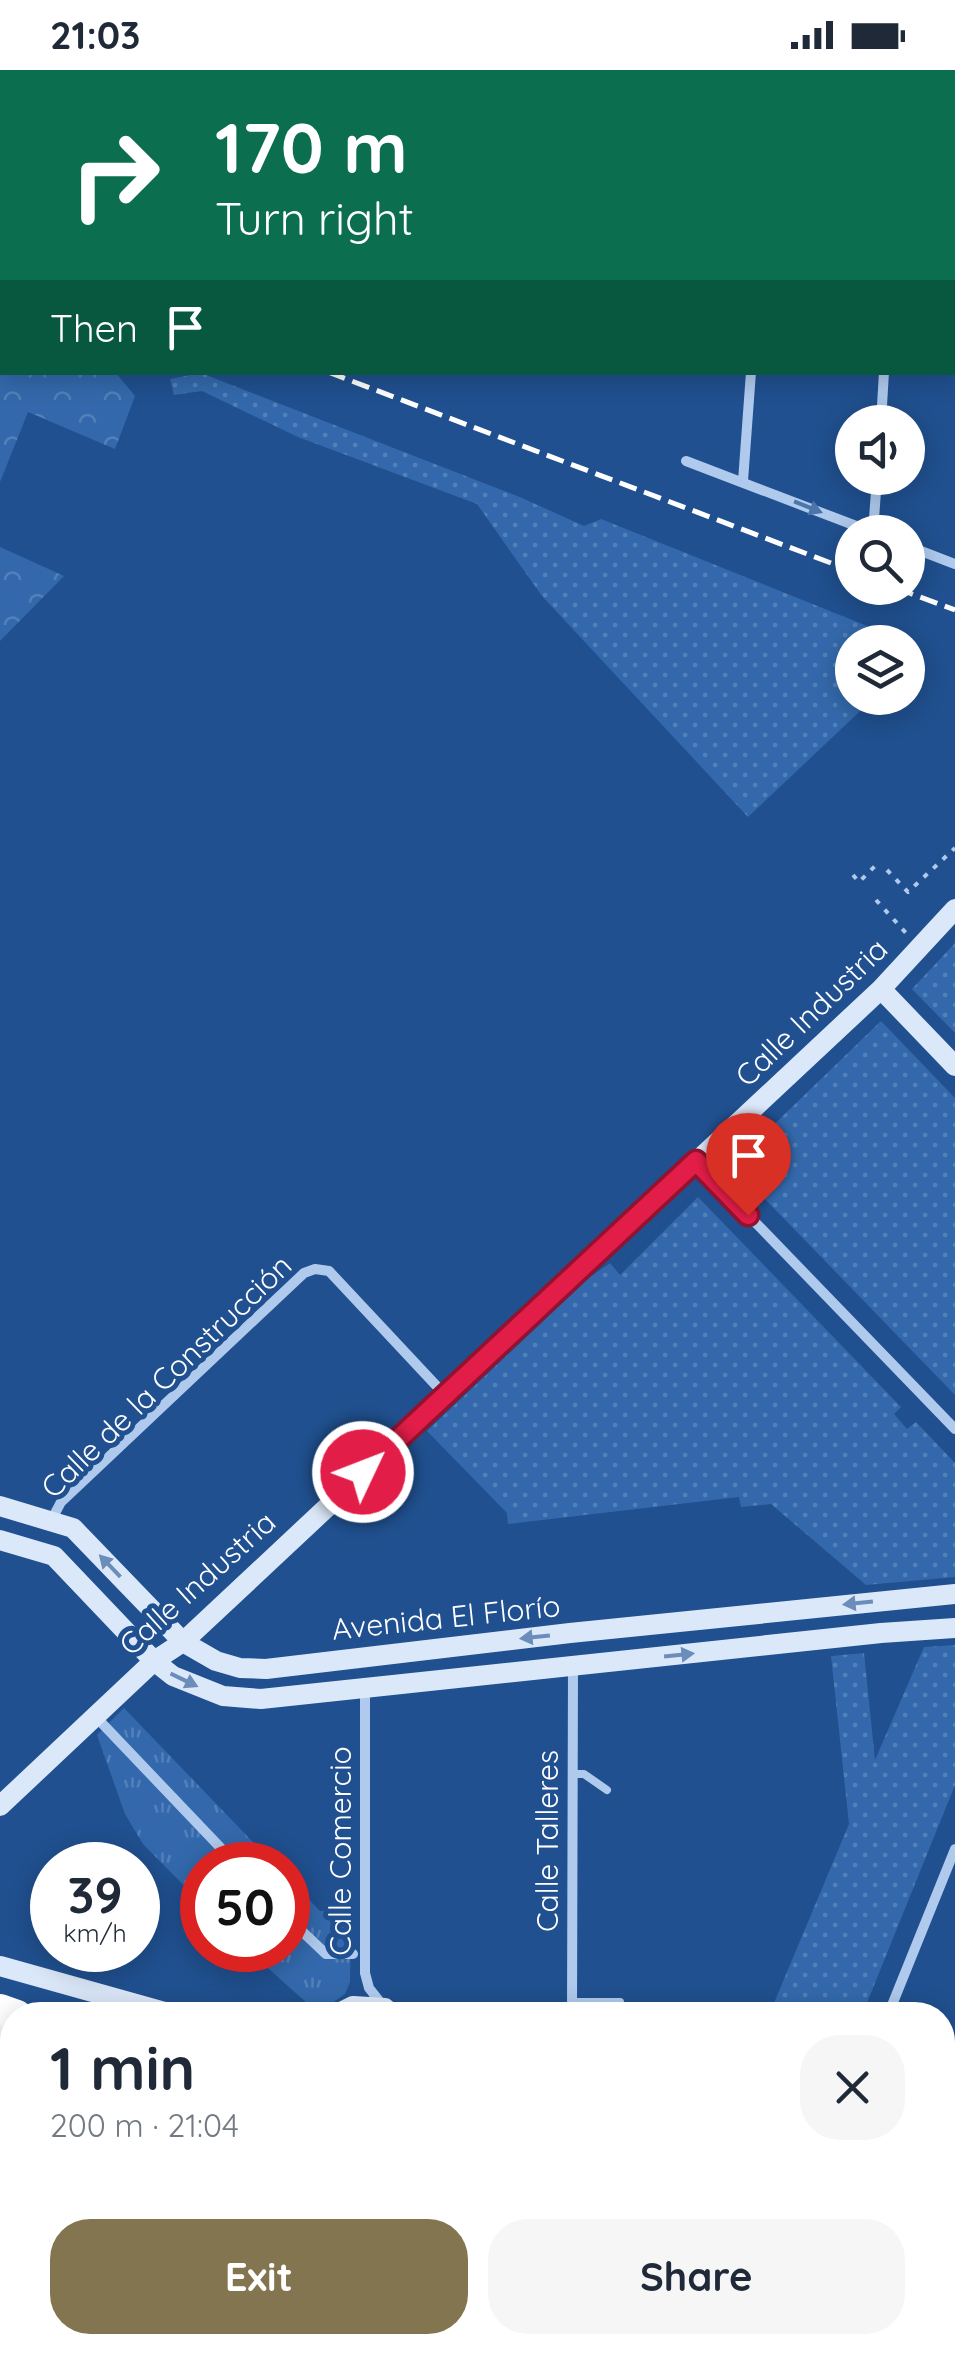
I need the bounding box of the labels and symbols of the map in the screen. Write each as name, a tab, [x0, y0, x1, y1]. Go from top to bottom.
one-way arrow	[793, 499, 823, 515]
street label: Calle Industria	[727, 930, 895, 1094]
pin	[706, 1113, 791, 1216]
street label: Calle de la Construcción	[33, 1246, 299, 1506]
position arrow	[311, 1420, 415, 1524]
street label: Calle Industria	[111, 1503, 283, 1663]
one-way arrow	[99, 1554, 122, 1578]
street label: Avenida El Florío	[330, 1586, 562, 1648]
one-way arrow	[841, 1595, 873, 1611]
one-way arrow	[518, 1629, 550, 1645]
one-way arrow	[663, 1647, 695, 1663]
one-way arrow	[170, 1671, 199, 1688]
street label: Calle Comercio	[321, 1746, 359, 1956]
street label: Calle Talleres	[528, 1750, 566, 1932]
speed limit sign: 50	[180, 1842, 310, 1972]

